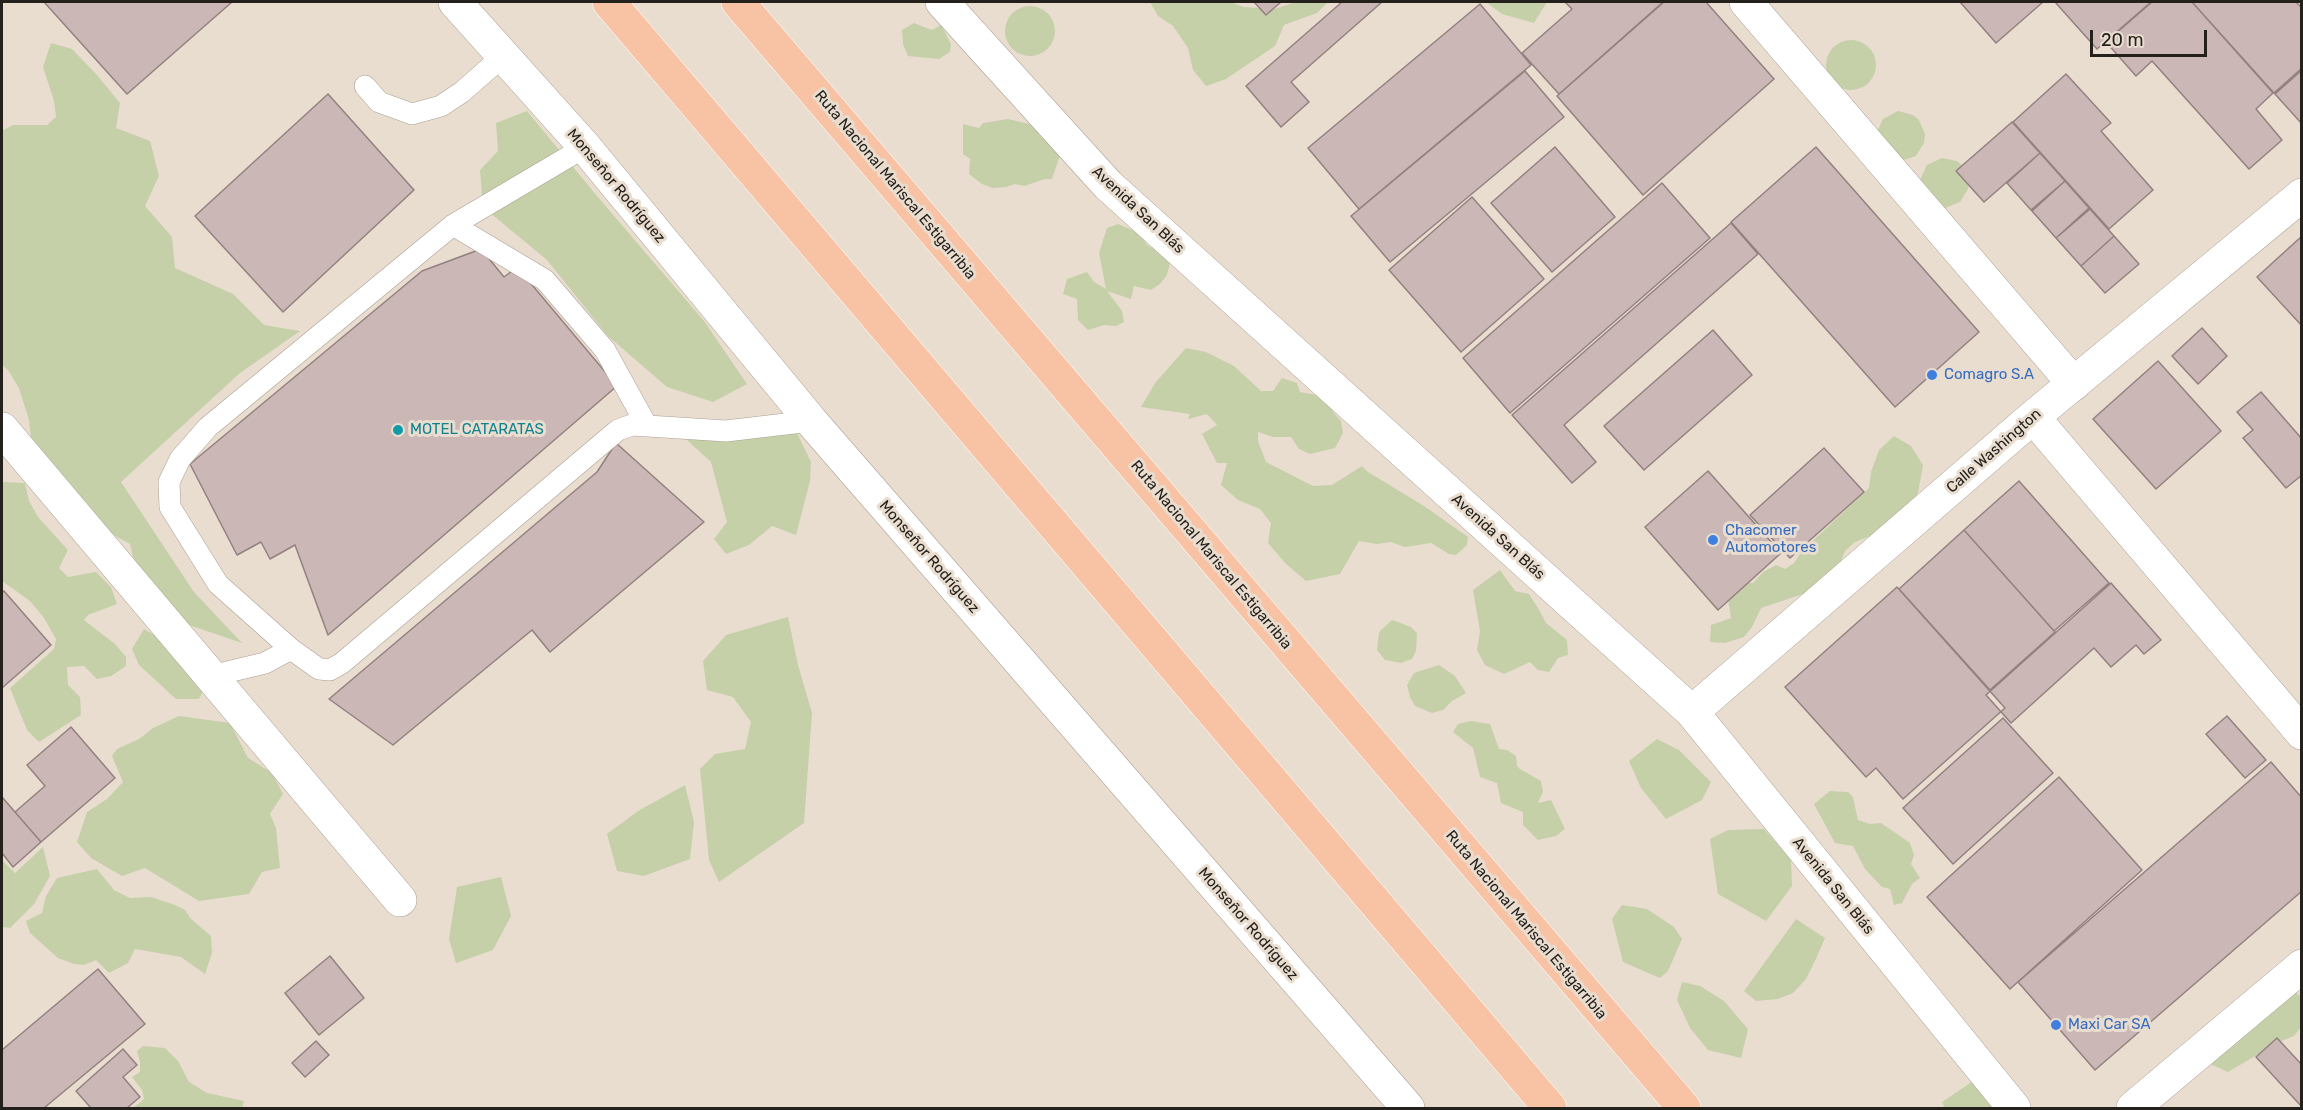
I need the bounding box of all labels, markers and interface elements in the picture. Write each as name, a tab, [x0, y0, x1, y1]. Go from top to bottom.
scale bar	[2093, 18, 2210, 56]
text: 20 m	[2101, 29, 2143, 51]
street label: Ruta Nacional Mariscal Estigarribia	[811, 87, 979, 283]
street label: Monseñor Rodríguez	[563, 125, 669, 247]
street label: Avenida San Blás	[1088, 163, 1188, 257]
place label: Comagro S.A	[1944, 366, 2034, 384]
marker: Comagro S.A	[1925, 368, 1939, 382]
street label: Calle Washington	[1943, 405, 2045, 497]
place label: MOTEL CATARATAS	[410, 421, 544, 439]
marker: MOTEL CATARATAS	[391, 423, 405, 437]
street label: Ruta Nacional Mariscal Estigarribia	[1127, 457, 1295, 653]
street label: Avenida San Blás	[1448, 490, 1548, 584]
street label: Monseñor Rodríguez	[875, 497, 983, 617]
place label: Chacomer Automotores	[1725, 522, 1816, 557]
marker: Chacomer Automotores	[1706, 533, 1720, 547]
street label: Ruta Nacional Mariscal Estigarribia	[1442, 827, 1610, 1023]
street label: Avenida San Blás	[1788, 834, 1878, 938]
street label: Monseñor Rodríguez	[1194, 864, 1302, 984]
place label: Maxi Car SA	[2068, 1016, 2150, 1034]
marker: Maxi Car SA	[2049, 1018, 2063, 1032]

